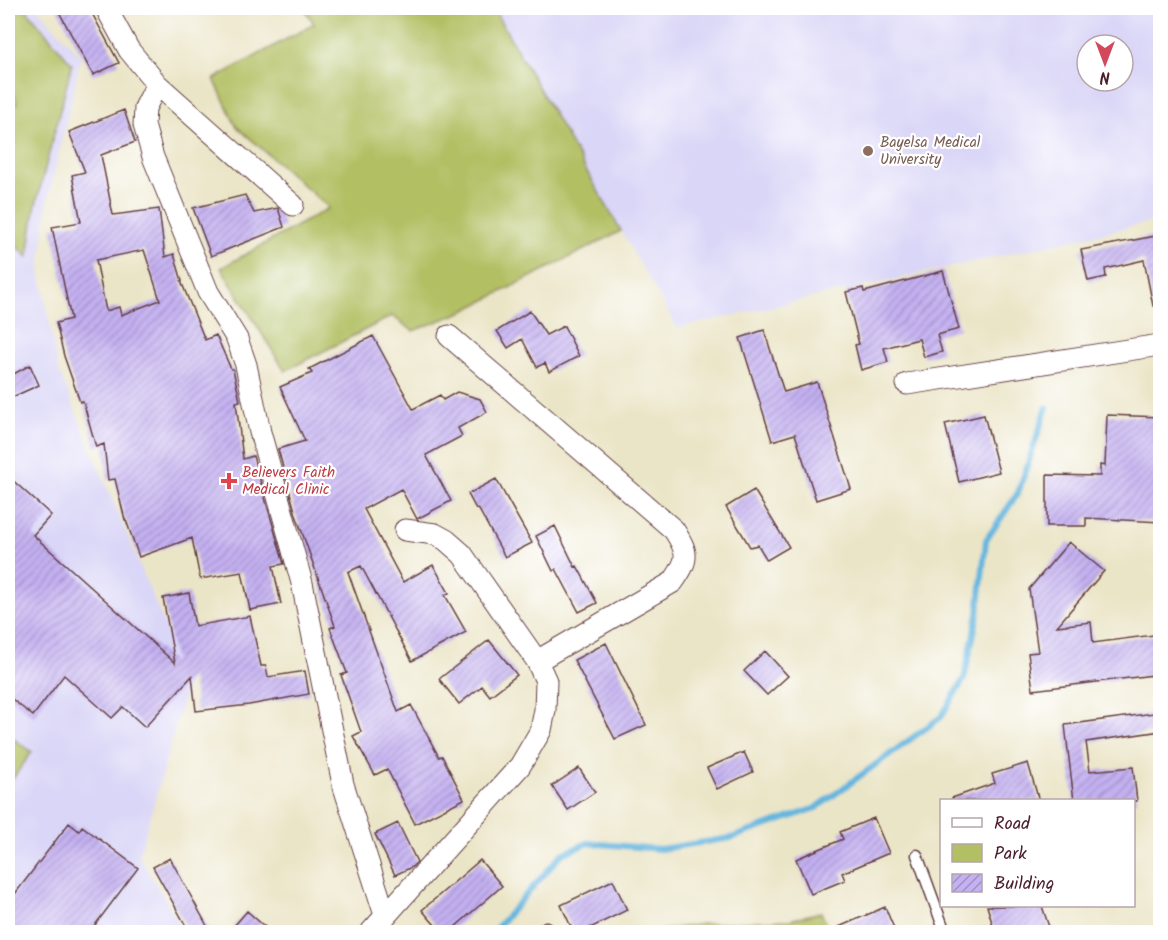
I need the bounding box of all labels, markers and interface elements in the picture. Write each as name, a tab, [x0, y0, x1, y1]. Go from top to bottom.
north arrow	[1075, 33, 1135, 93]
text: N	[1100, 64, 1110, 89]
place label: Bayelsa Medical University	[880, 131, 981, 172]
marker: Bayelsa Medical University	[861, 144, 875, 158]
place label: Believers Faith Medical Clinic	[242, 461, 335, 502]
marker: Believers Faith Medical Clinic	[220, 472, 238, 490]
legend	[940, 799, 1135, 907]
text: Road	[994, 810, 1031, 839]
text: Park	[994, 840, 1027, 869]
text: Building	[994, 870, 1054, 899]

